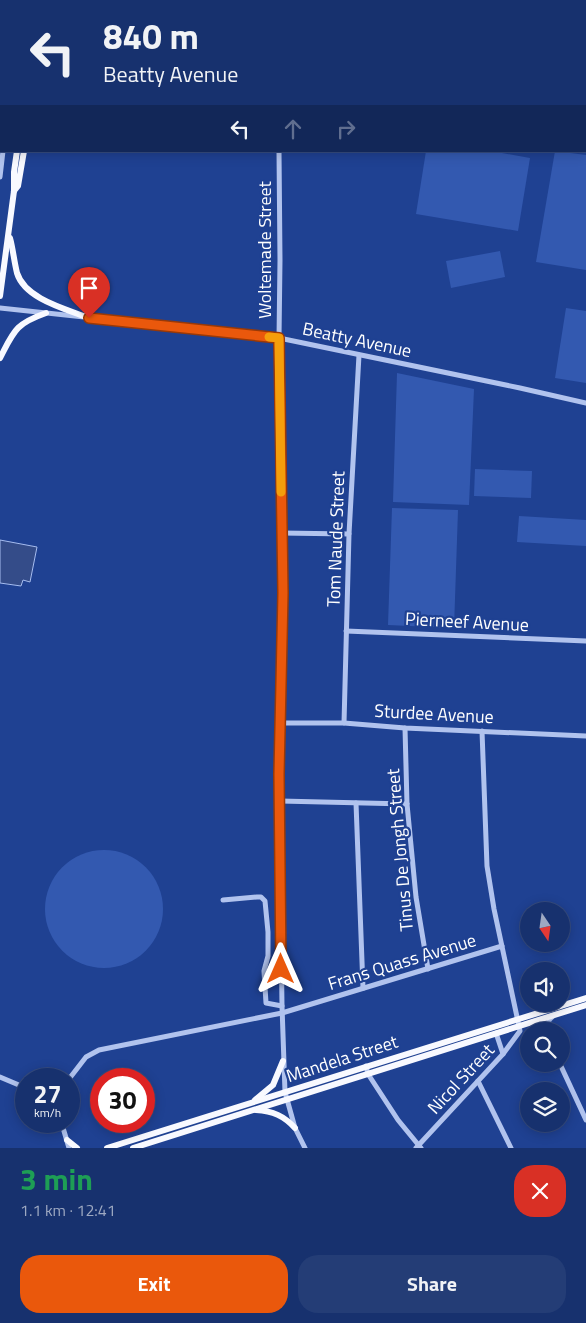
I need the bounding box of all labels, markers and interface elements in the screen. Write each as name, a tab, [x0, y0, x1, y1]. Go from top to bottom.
text: 840 m	[103, 9, 199, 63]
icon: left	[20, 20, 85, 85]
text: Beatty Avenue	[103, 57, 238, 91]
icon: left	[226, 115, 254, 143]
icon: ahead	[279, 115, 307, 143]
icon: right	[332, 115, 360, 143]
street label: Woltemade Street	[251, 180, 278, 319]
pin	[68, 267, 110, 318]
icon: arrive	[75, 274, 103, 302]
street label: Beatty Avenue	[300, 315, 414, 364]
street label: Tom Naude Street	[320, 470, 351, 607]
street label: Pierneef Avenue	[404, 605, 530, 638]
street label: Sturdee Avenue	[374, 697, 494, 730]
street label: Tinus De Jongh Street	[379, 767, 420, 933]
north arrow	[520, 902, 570, 952]
map controls	[520, 902, 570, 1132]
street label: Frans Quass Avenue	[324, 926, 479, 997]
position arrow	[254, 942, 306, 994]
button: sound	[520, 962, 570, 1012]
button: search	[520, 1022, 570, 1072]
street label: Mandela Street	[283, 1028, 402, 1089]
street label: Nicol Street	[421, 1037, 501, 1120]
speed limit sign: 30	[90, 1068, 155, 1133]
text: 27	[33, 1075, 62, 1113]
button: layers	[520, 1082, 570, 1132]
text: km/h	[34, 1103, 61, 1122]
text: 3 min	[20, 1156, 93, 1202]
button: close	[514, 1165, 566, 1217]
text: 1.1 km · 12:41	[20, 1198, 116, 1222]
button: Exit	[20, 1255, 288, 1313]
button: Share	[298, 1255, 566, 1313]

